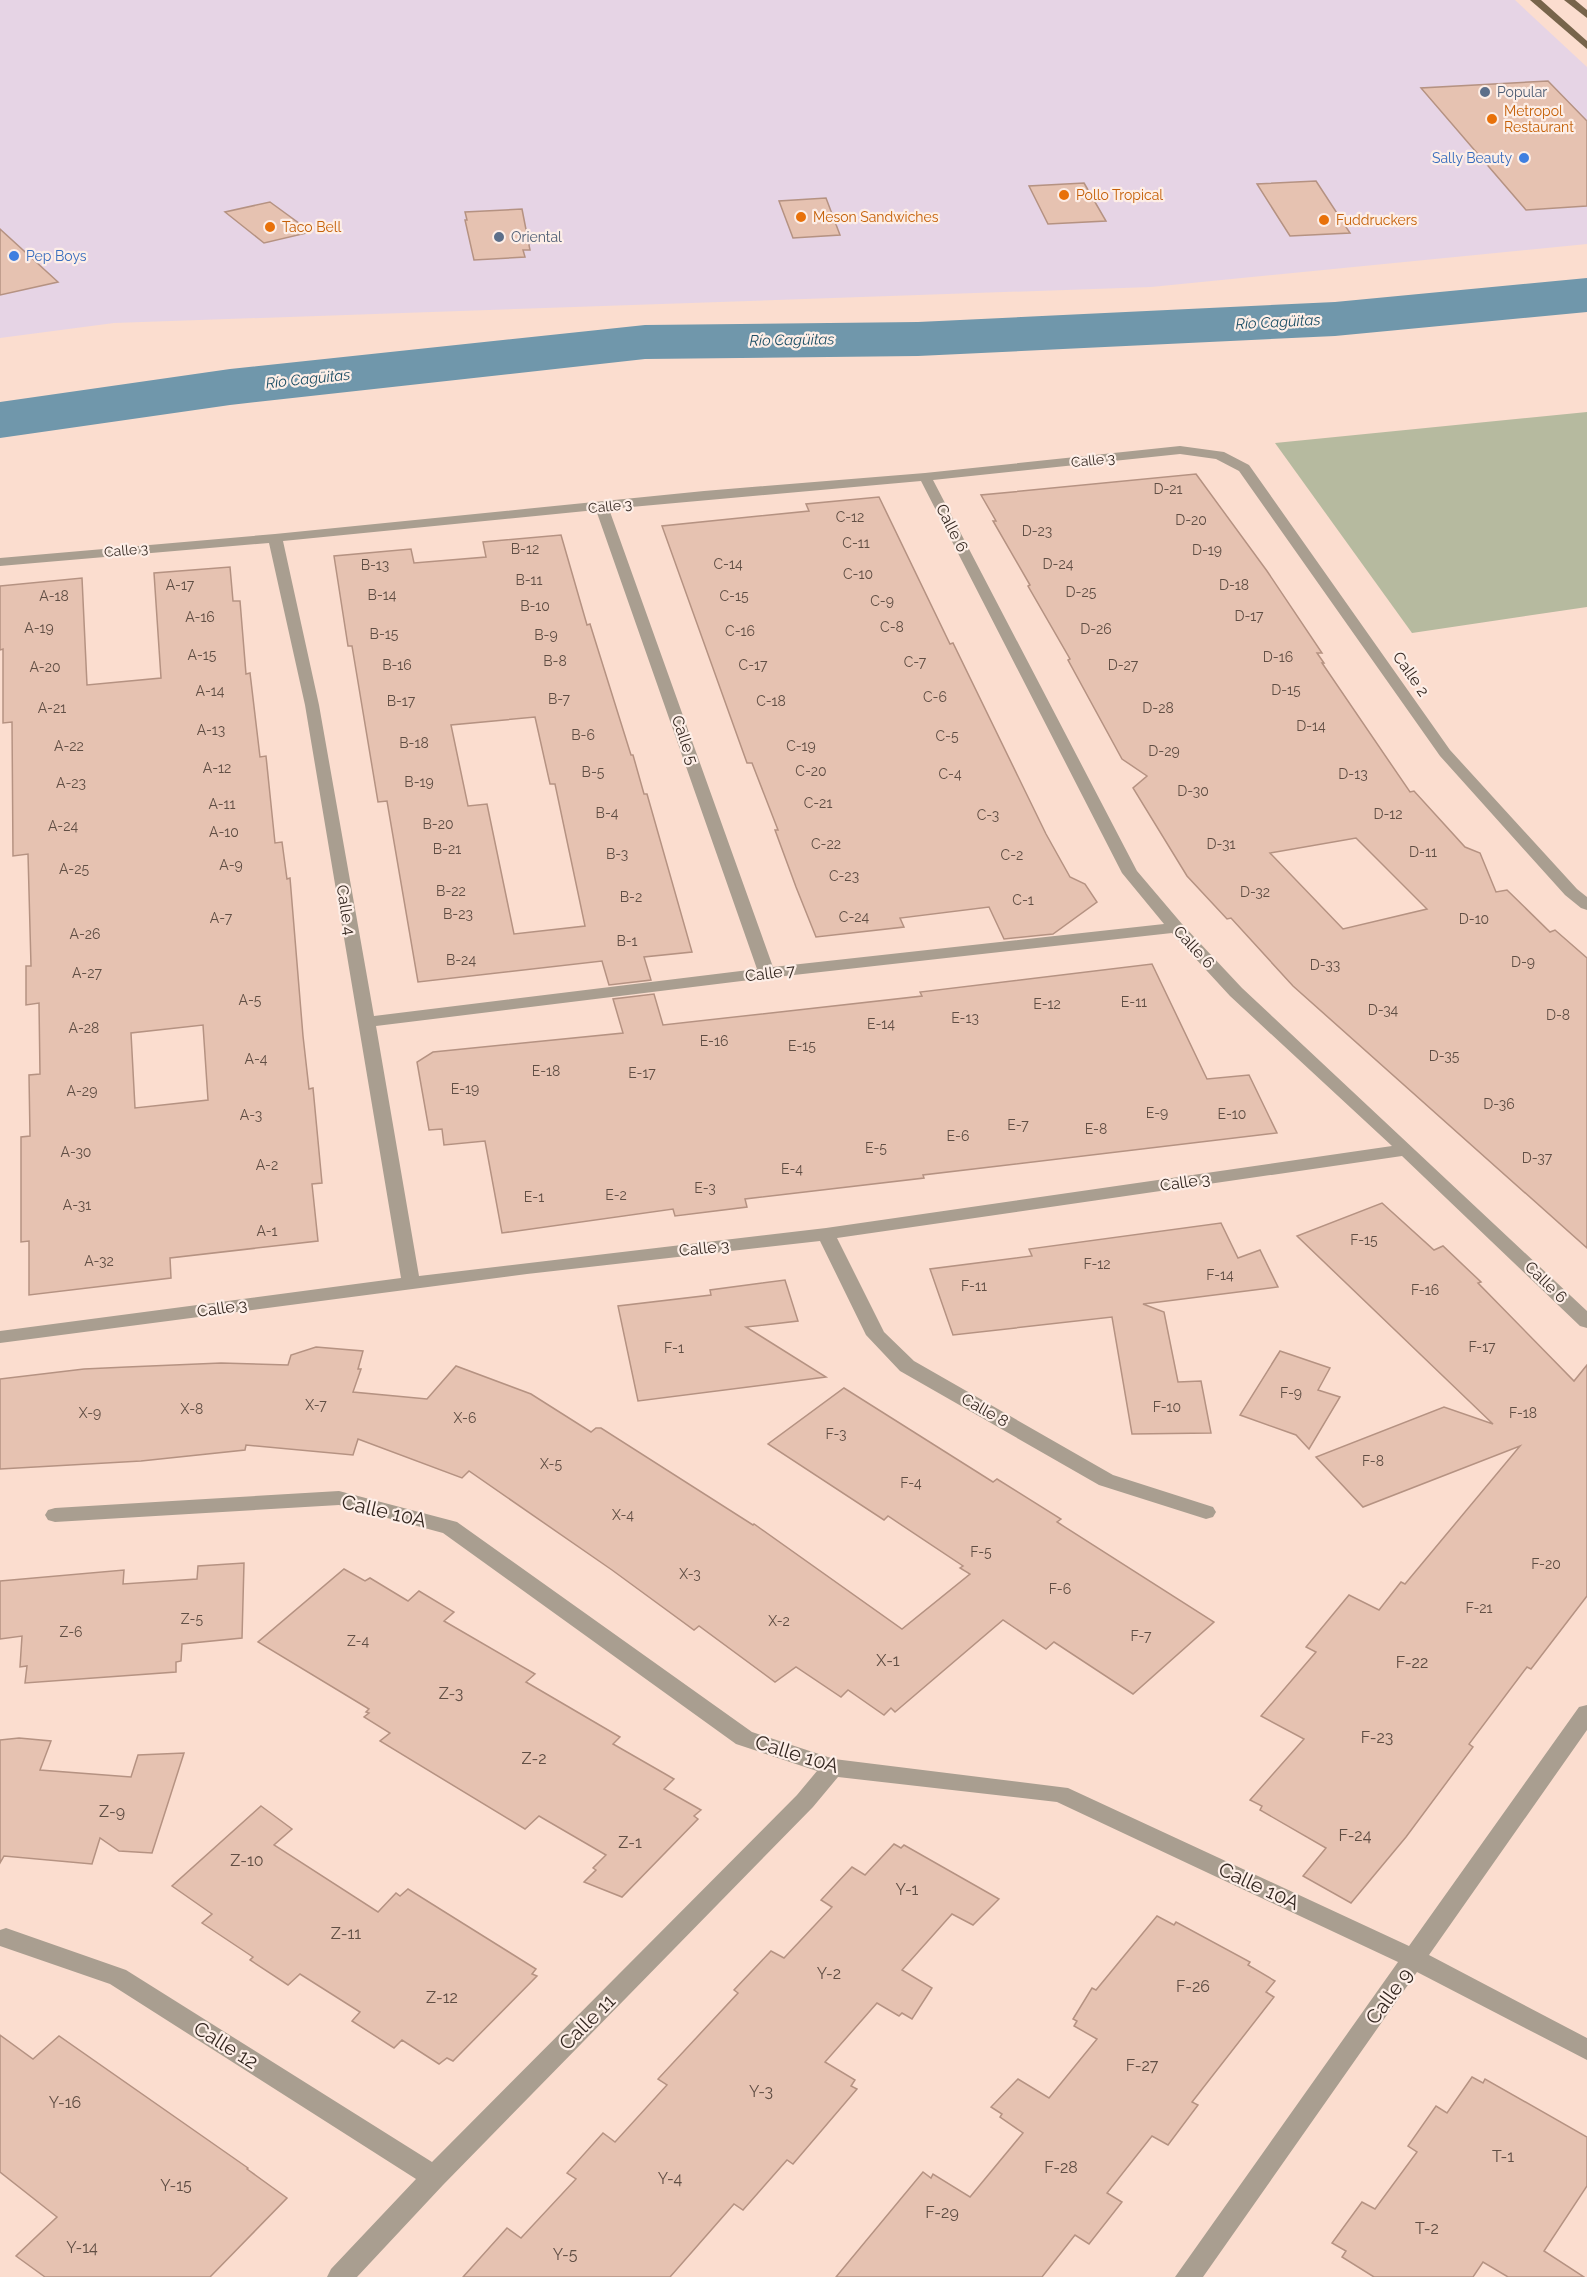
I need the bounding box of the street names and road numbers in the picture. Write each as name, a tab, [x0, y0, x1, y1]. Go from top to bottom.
street label: Calle 3	[1070, 450, 1116, 470]
street label: Calle 3	[587, 496, 633, 516]
street label: Calle 6	[932, 501, 972, 555]
street label: Calle 3	[103, 540, 149, 560]
street label: Calle 2	[1389, 648, 1433, 700]
street label: Calle 5	[668, 713, 702, 767]
street label: Calle 4	[333, 884, 359, 937]
street label: Calle 6	[1169, 922, 1219, 972]
street label: Calle 7	[744, 960, 797, 986]
street label: Calle 3	[1159, 1169, 1211, 1195]
street label: Calle 3	[678, 1236, 730, 1260]
street label: Calle 6	[1521, 1257, 1571, 1307]
street label: Calle 3	[196, 1295, 248, 1321]
street label: Calle 8	[958, 1389, 1012, 1431]
street label: Calle 10A	[339, 1490, 429, 1533]
street label: Calle 10A	[752, 1730, 842, 1778]
street label: Calle 10A	[1215, 1857, 1304, 1915]
street label: Calle 9	[1360, 1963, 1418, 2029]
street label: Calle 11	[554, 1989, 620, 2055]
street label: Calle 12	[189, 2016, 263, 2074]

